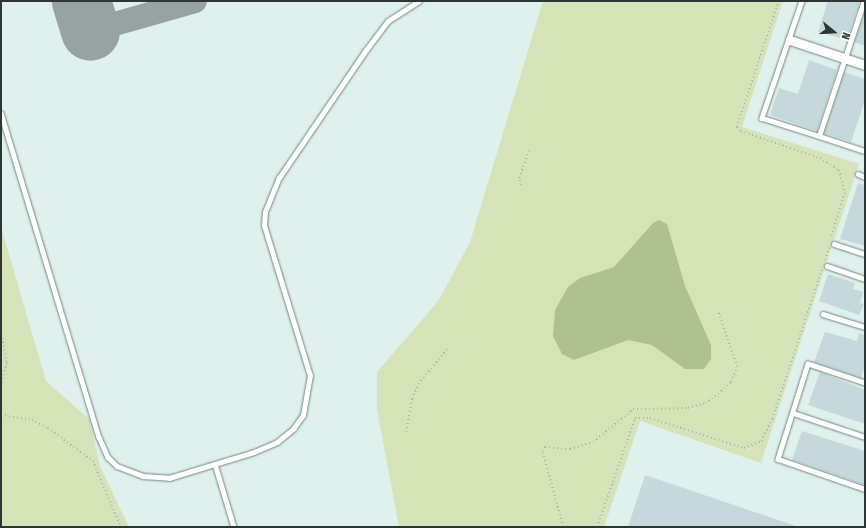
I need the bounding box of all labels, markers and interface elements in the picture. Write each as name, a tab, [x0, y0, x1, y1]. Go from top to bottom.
north arrow	[814, 12, 854, 52]
text: N	[839, 31, 853, 41]

